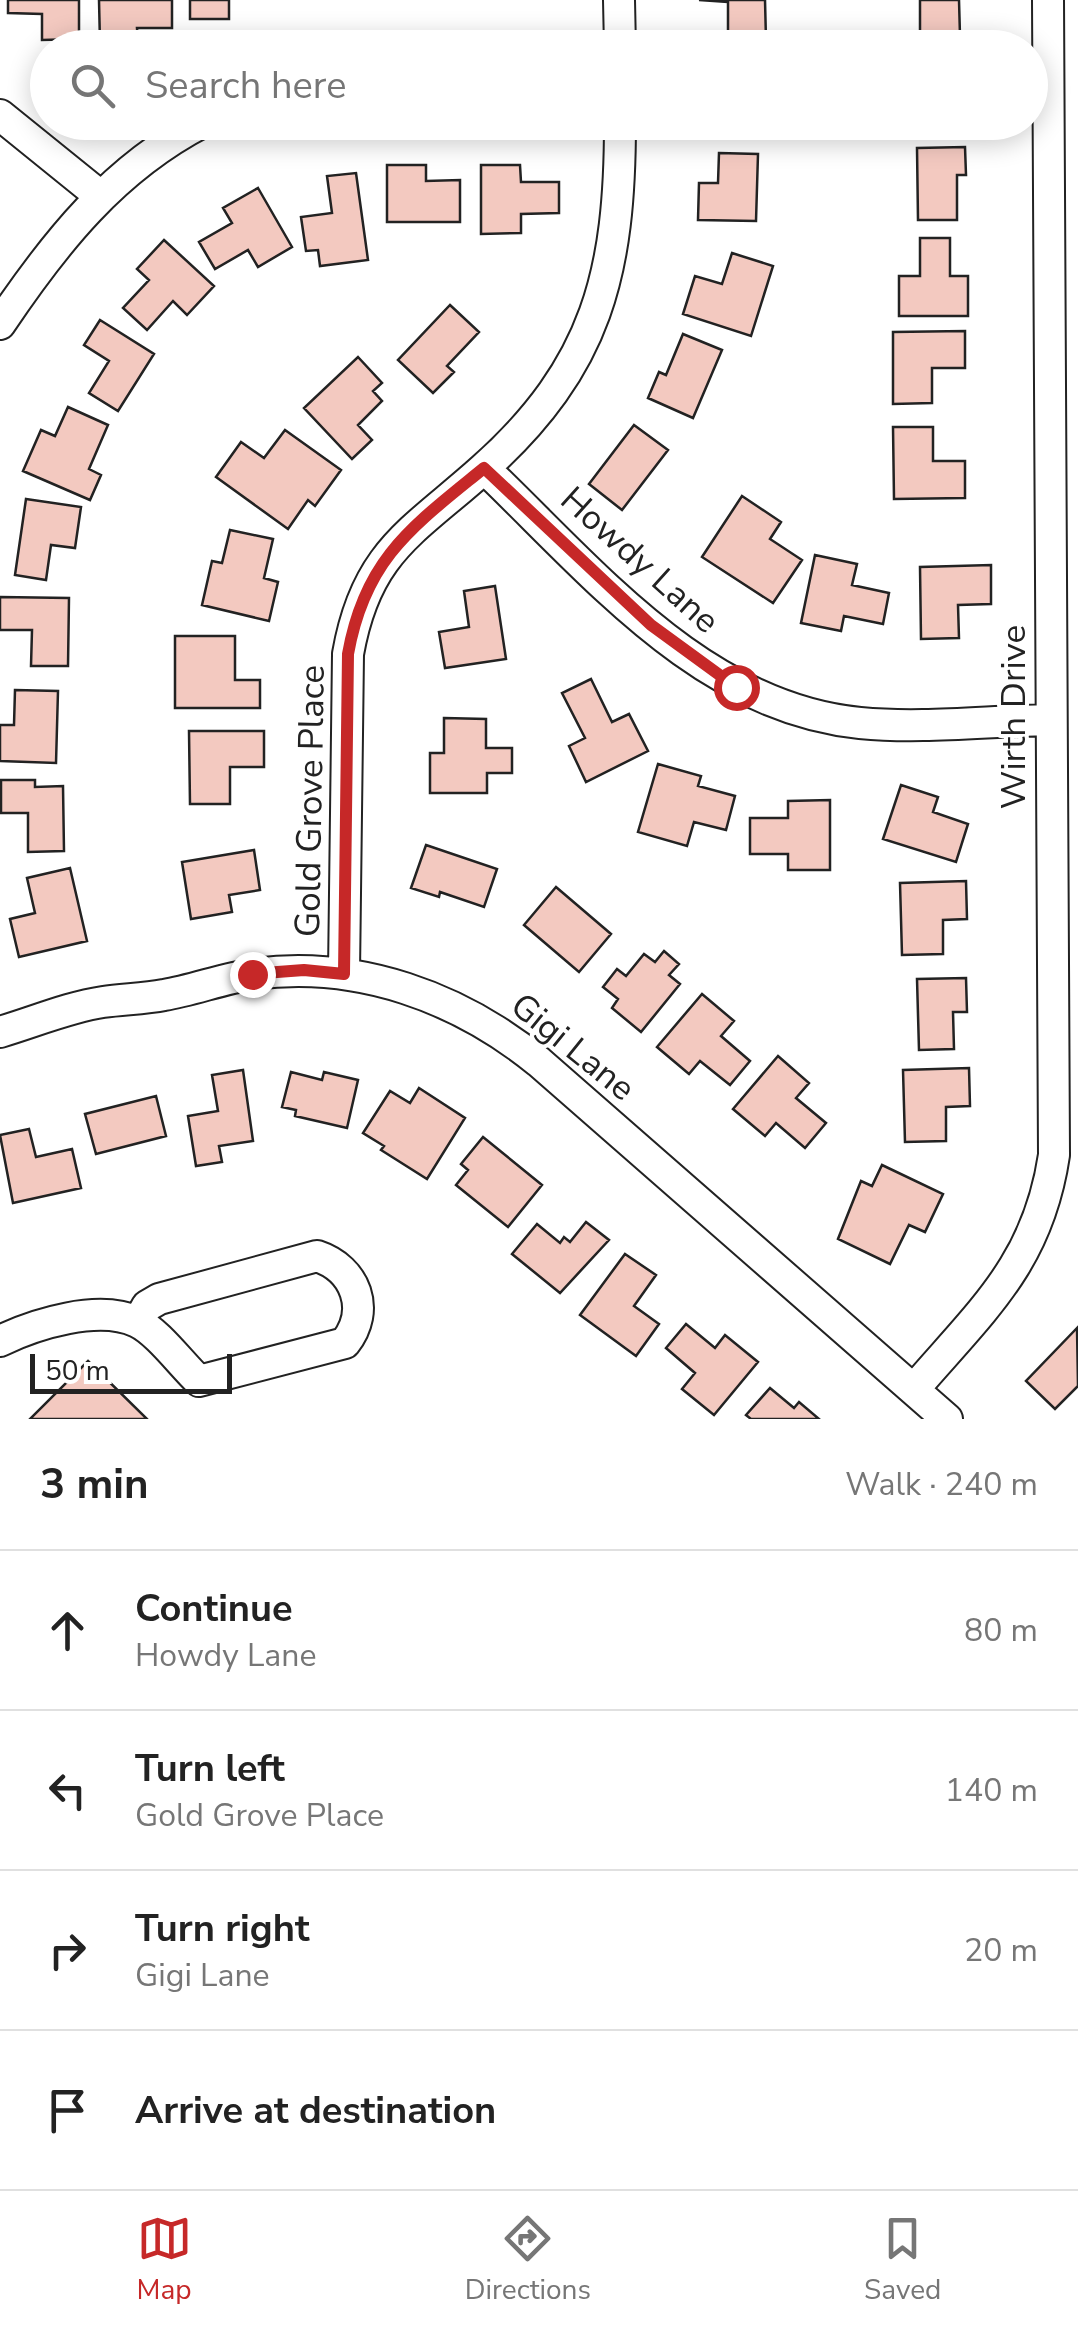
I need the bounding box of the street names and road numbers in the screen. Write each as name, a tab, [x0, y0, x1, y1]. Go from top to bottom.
street label: Howdy Lane	[551, 476, 729, 644]
street label: Wirth Drive	[990, 625, 1037, 809]
street label: Gold Grove Place	[284, 664, 336, 938]
street label: Gigi Lane	[501, 982, 645, 1112]

